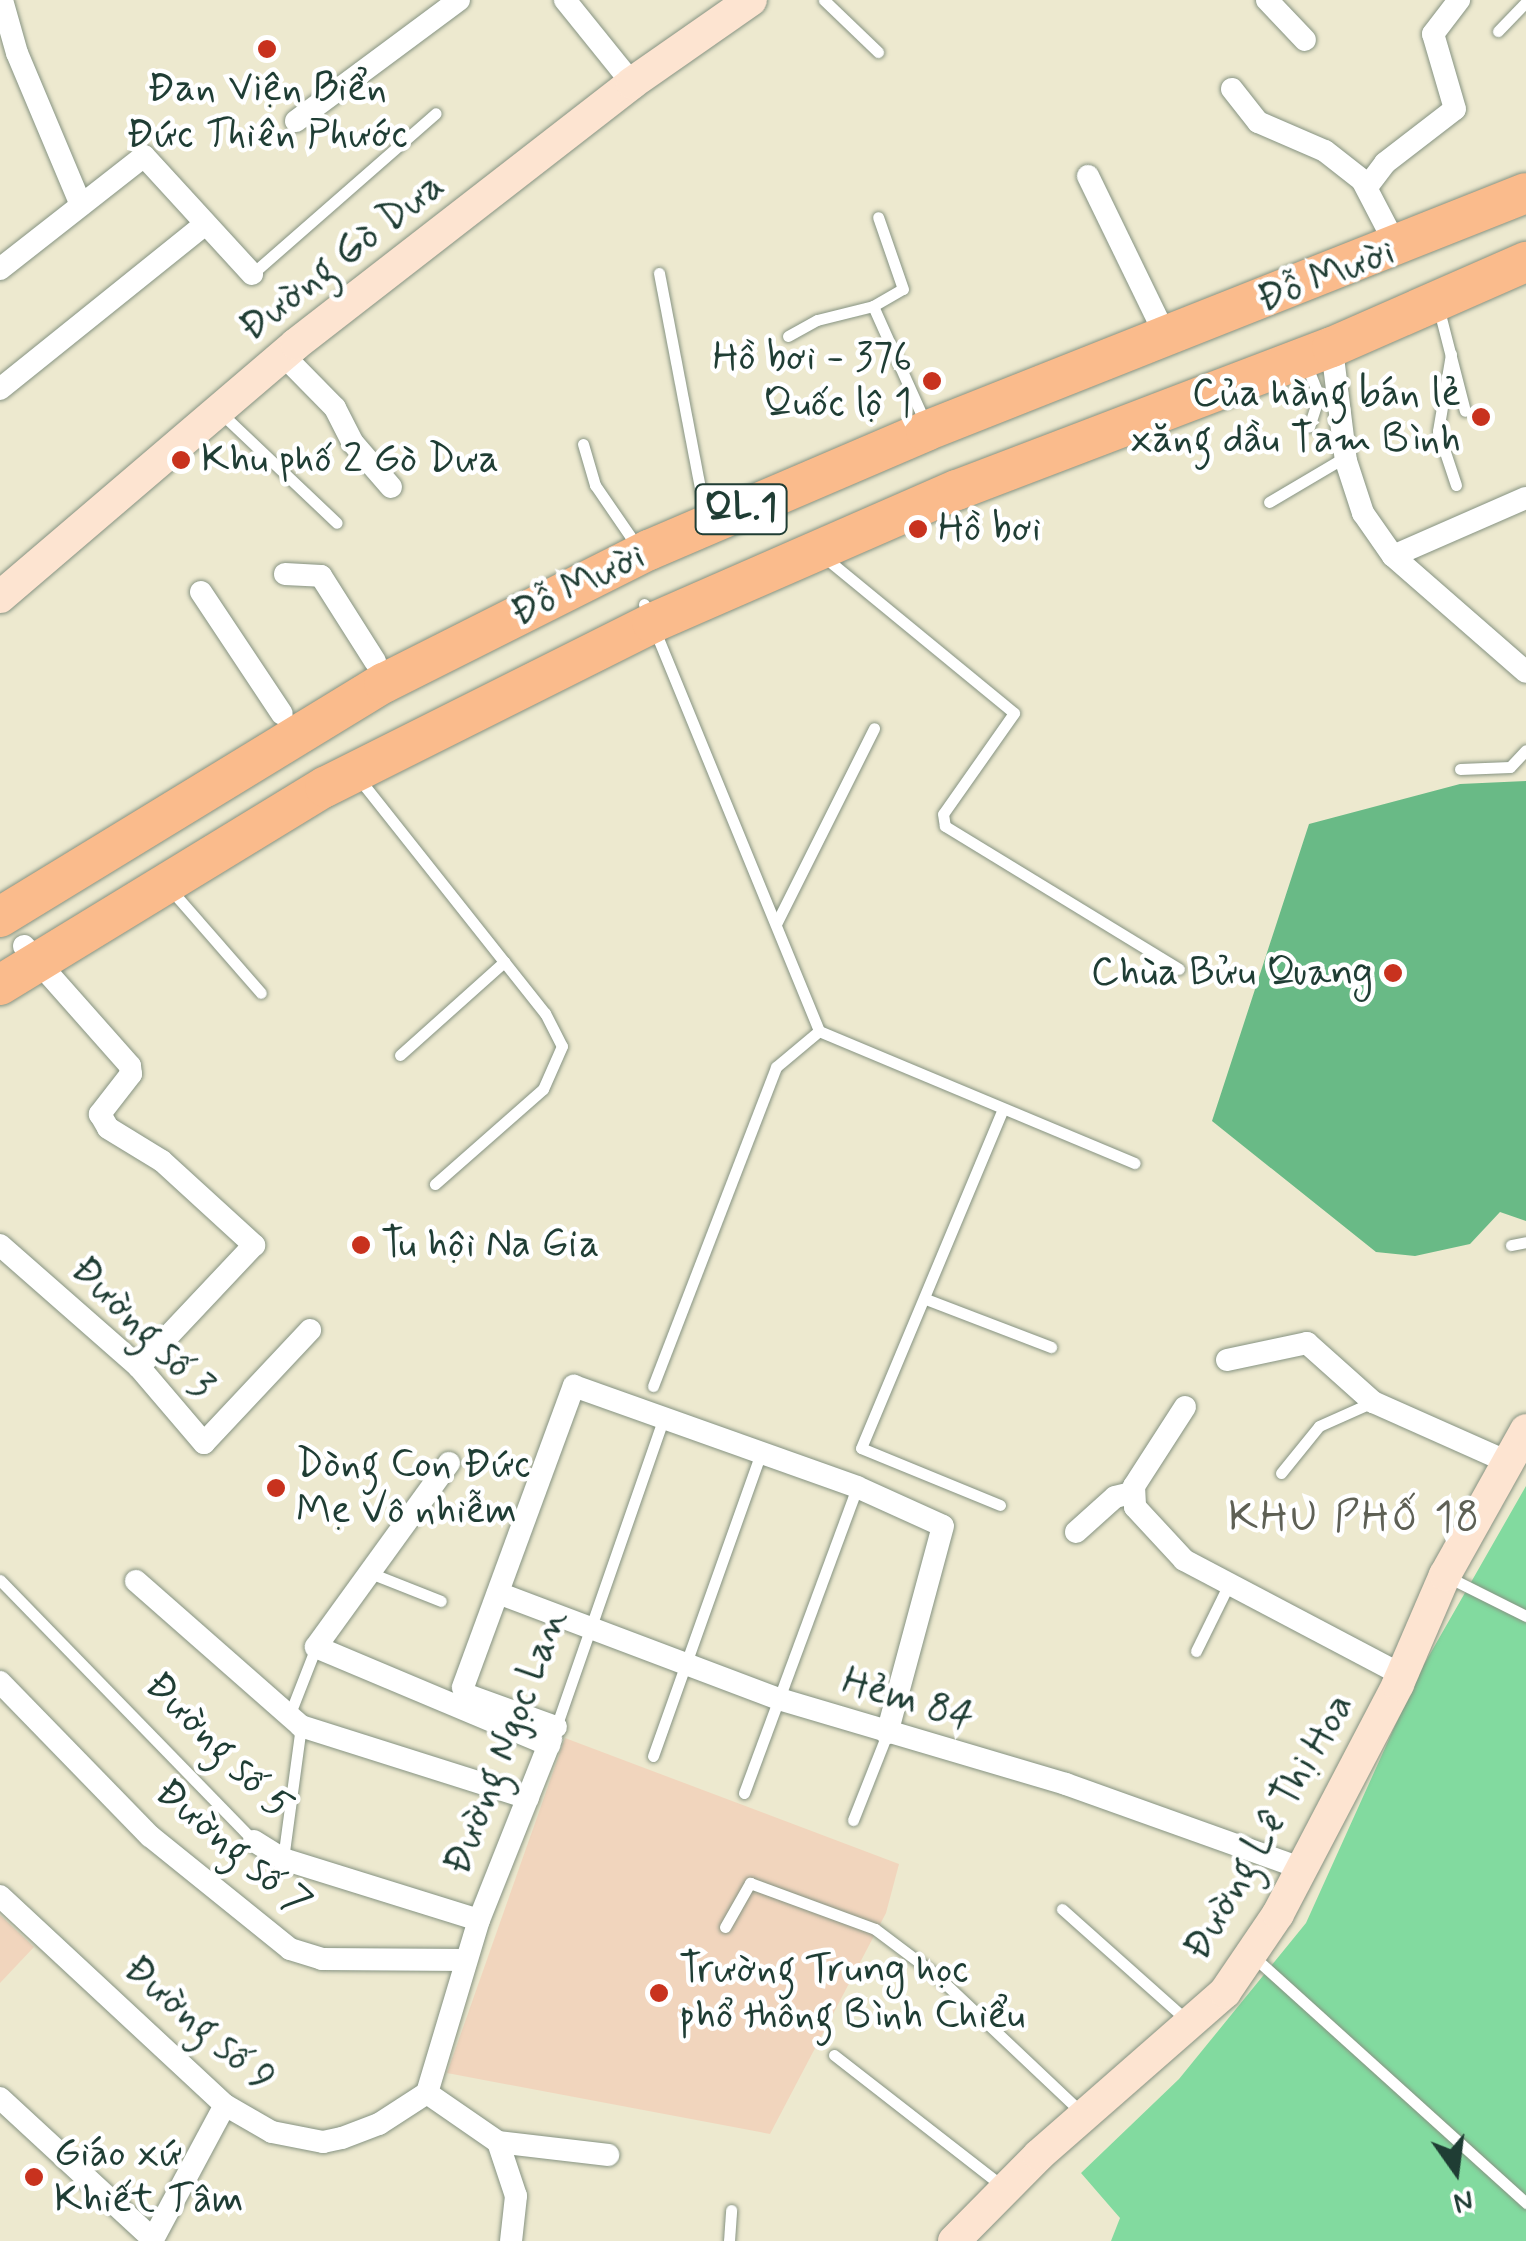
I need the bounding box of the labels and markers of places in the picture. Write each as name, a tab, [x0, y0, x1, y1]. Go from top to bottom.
marker: Đan Viện Biển Đức Thiên Phước	[256, 38, 278, 60]
place label: Đan Viện Biển Đức Thiên Phước	[125, 65, 409, 159]
place label: Hồ bơi - 376 Quốc lộ 1	[712, 334, 912, 428]
marker: Hồ bơi - 376 Quốc lộ 1	[921, 370, 943, 392]
place label: Của hàng bán lẻ xăng dầu Tam Bình	[1138, 370, 1461, 464]
marker: Của hàng bán lẻ xăng dầu Tam Bình	[1470, 406, 1492, 428]
place label: Khu phố 2 Gò Dưa	[201, 436, 500, 484]
marker: Khu phố 2 Gò Dưa	[170, 449, 192, 471]
place label: Hồ bơi	[938, 505, 1041, 553]
marker: Hồ bơi	[907, 518, 929, 540]
place label: Chùa Bửu Quang	[1088, 949, 1373, 997]
marker: Chùa Bửu Quang	[1382, 962, 1404, 984]
place label: Tu hội Na Gia	[381, 1221, 598, 1269]
marker: Tu hội Na Gia	[350, 1234, 372, 1256]
place label: Dòng Con Đức Mẹ Vô nhiễm	[296, 1441, 537, 1535]
marker: Dòng Con Đức Mẹ Vô nhiễm	[265, 1477, 287, 1499]
place label: Trường Trung học phổ thông Bình Chiểu	[679, 1946, 1029, 2040]
marker: Trường Trung học phổ thông Bình Chiểu	[648, 1982, 670, 2004]
place label: Giáo xứ Khiết Tâm	[54, 2130, 240, 2224]
marker: Giáo xứ Khiết Tâm	[23, 2166, 45, 2188]

